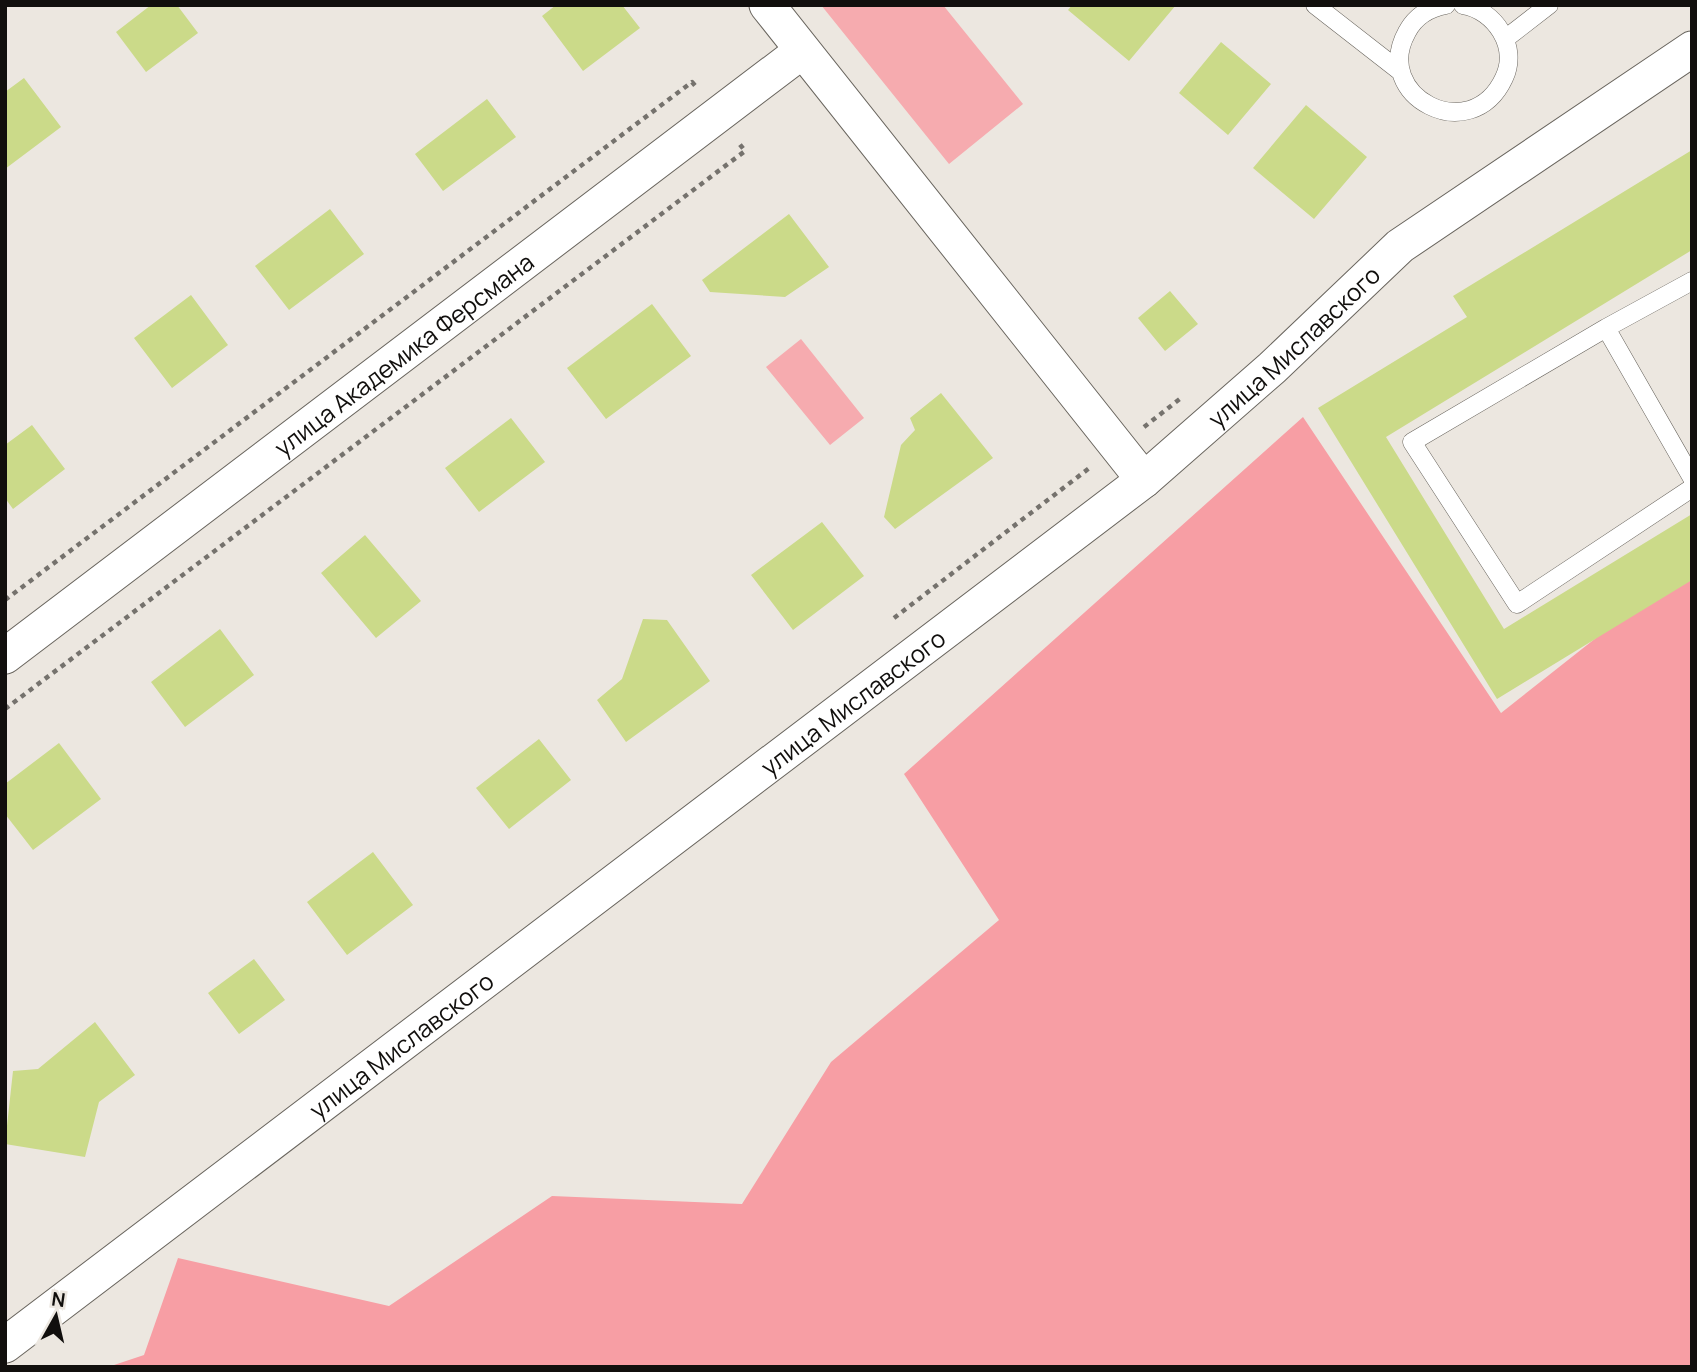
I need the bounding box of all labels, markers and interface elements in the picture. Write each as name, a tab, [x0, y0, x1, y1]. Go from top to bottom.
street label: улица Академика Ферсмана	[267, 245, 540, 463]
street label: улица Миславского	[1200, 258, 1387, 434]
street label: улица Миславского	[753, 621, 951, 782]
street label: улица Миславского	[302, 964, 500, 1125]
north arrow	[21, 1281, 91, 1351]
text: N	[50, 1285, 67, 1313]

